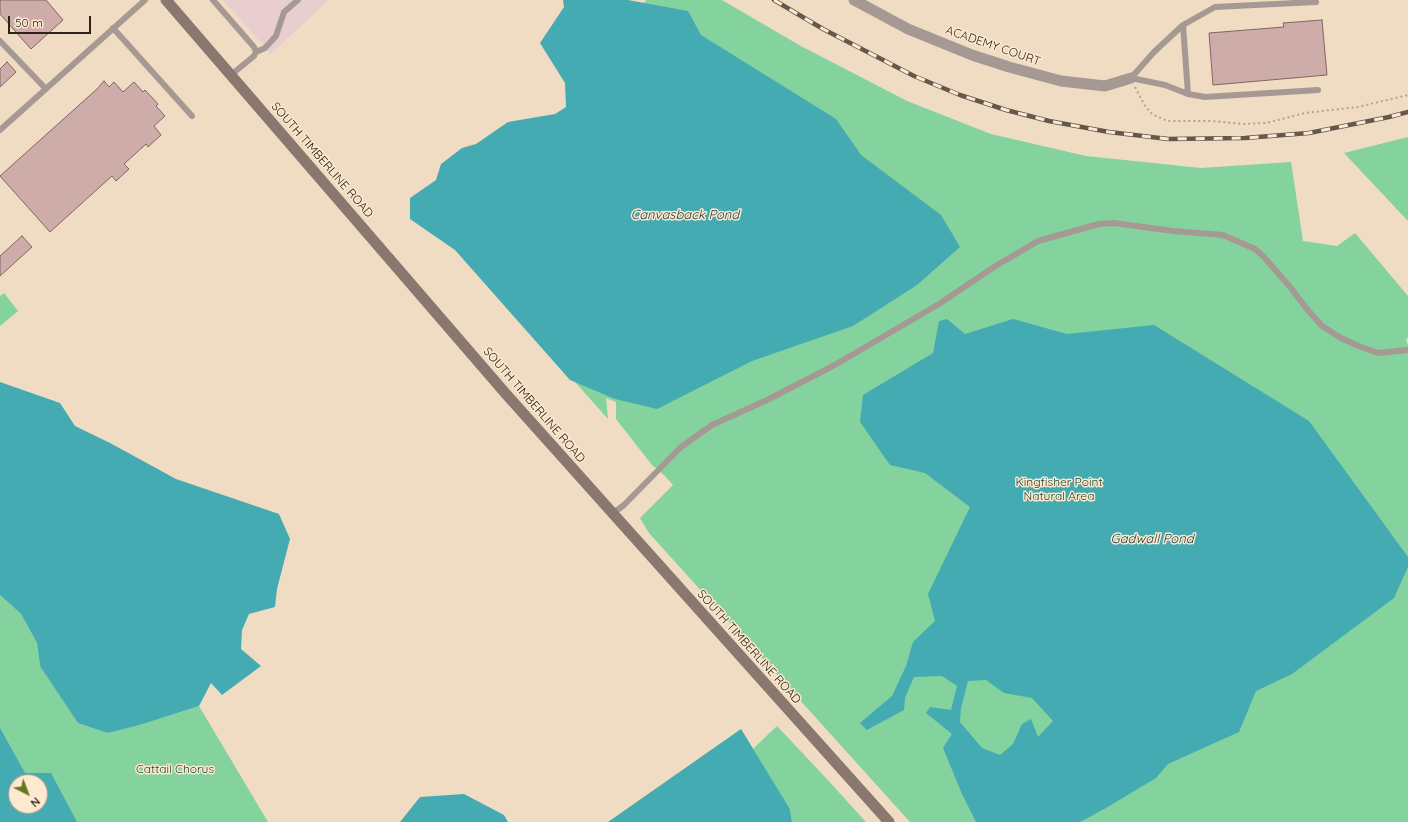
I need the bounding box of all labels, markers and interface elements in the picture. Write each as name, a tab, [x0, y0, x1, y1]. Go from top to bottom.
scale bar	[10, 8, 93, 34]
text: 50 m	[15, 15, 43, 30]
street label: ACADEMY COURT	[944, 23, 1042, 69]
street label: SOUTH TIMBERLINE ROAD	[268, 99, 376, 221]
water label: Canvasback Pond	[631, 207, 739, 223]
street label: SOUTH TIMBERLINE ROAD	[480, 344, 588, 466]
park label: Kingfisher Point Natural Area	[1016, 475, 1102, 503]
water label: Gadwall Pond	[1110, 531, 1194, 547]
street label: SOUTH TIMBERLINE ROAD	[694, 587, 804, 707]
park label: Cattail Chorus	[136, 762, 214, 776]
north arrow	[8, 774, 48, 814]
text: N	[28, 794, 43, 810]

